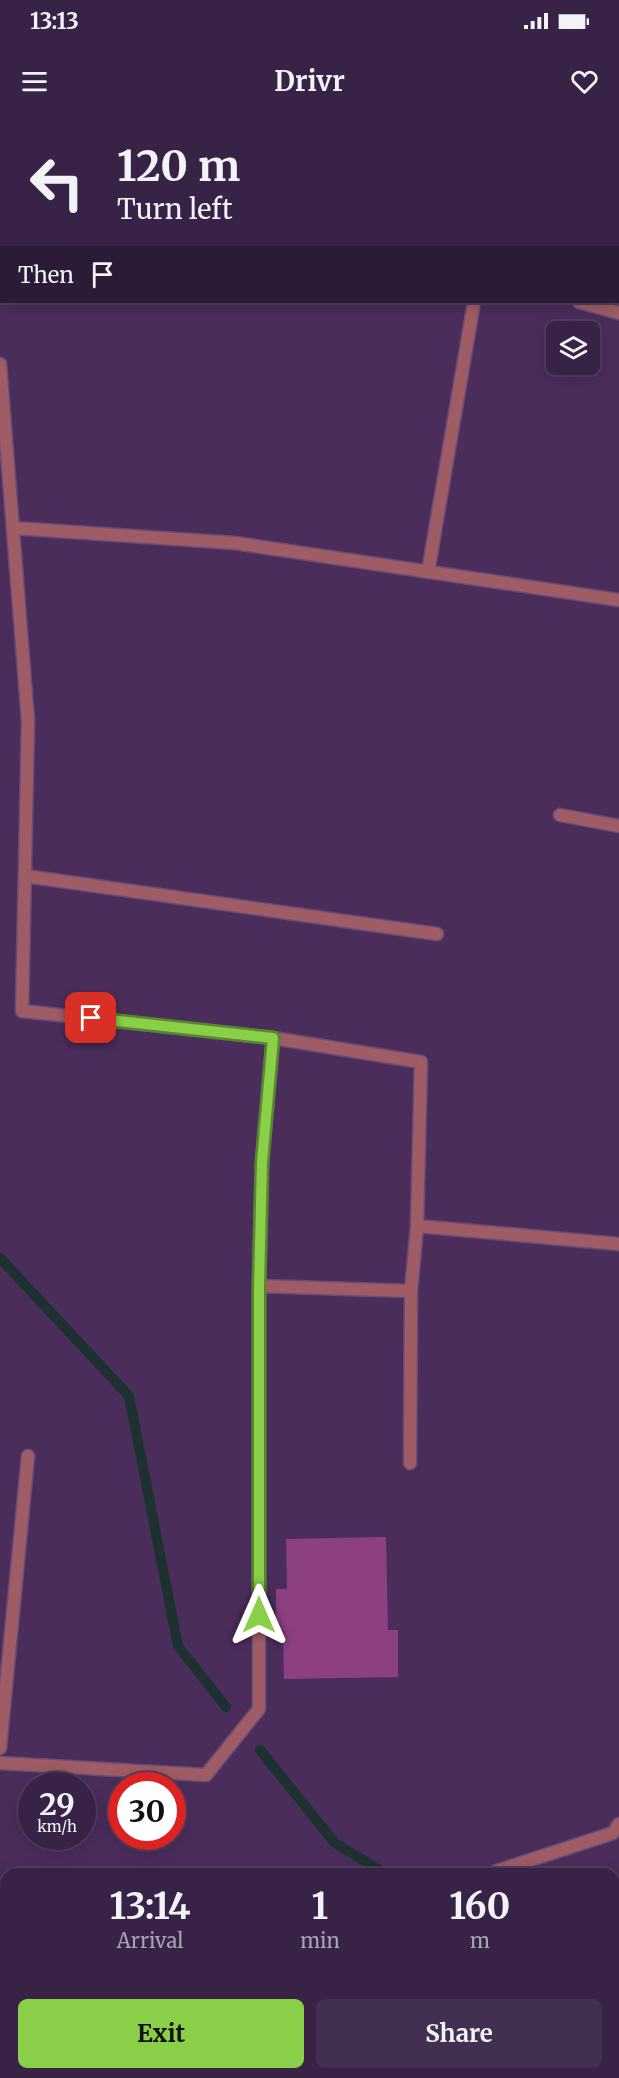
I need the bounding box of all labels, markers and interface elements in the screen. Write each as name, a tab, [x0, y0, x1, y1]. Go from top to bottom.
text: 13:13	[30, 7, 79, 35]
text: Drivr	[274, 64, 345, 98]
icon: menu	[18, 65, 51, 98]
icon: heart	[568, 65, 601, 98]
text: 120 m	[117, 140, 240, 192]
icon: left	[18, 144, 96, 222]
text: Turn left	[117, 192, 232, 226]
icon: arrive	[86, 258, 119, 291]
text: Then	[18, 261, 74, 289]
map controls	[546, 321, 600, 375]
button: layers	[546, 321, 600, 375]
pin	[65, 992, 116, 1043]
icon: arrive	[74, 1001, 107, 1034]
position arrow	[227, 1583, 291, 1647]
speed limit sign: 30	[108, 1772, 186, 1850]
text: 29	[39, 1785, 75, 1823]
text: km/h	[37, 1817, 77, 1836]
text: 13:14	[110, 1884, 191, 1929]
text: 1	[312, 1884, 328, 1929]
text: 160	[449, 1884, 510, 1929]
text: Arrival	[117, 1928, 183, 1953]
text: min	[300, 1928, 340, 1953]
text: m	[470, 1928, 490, 1953]
button: Exit	[18, 1999, 304, 2068]
button: Share	[316, 1999, 602, 2068]

